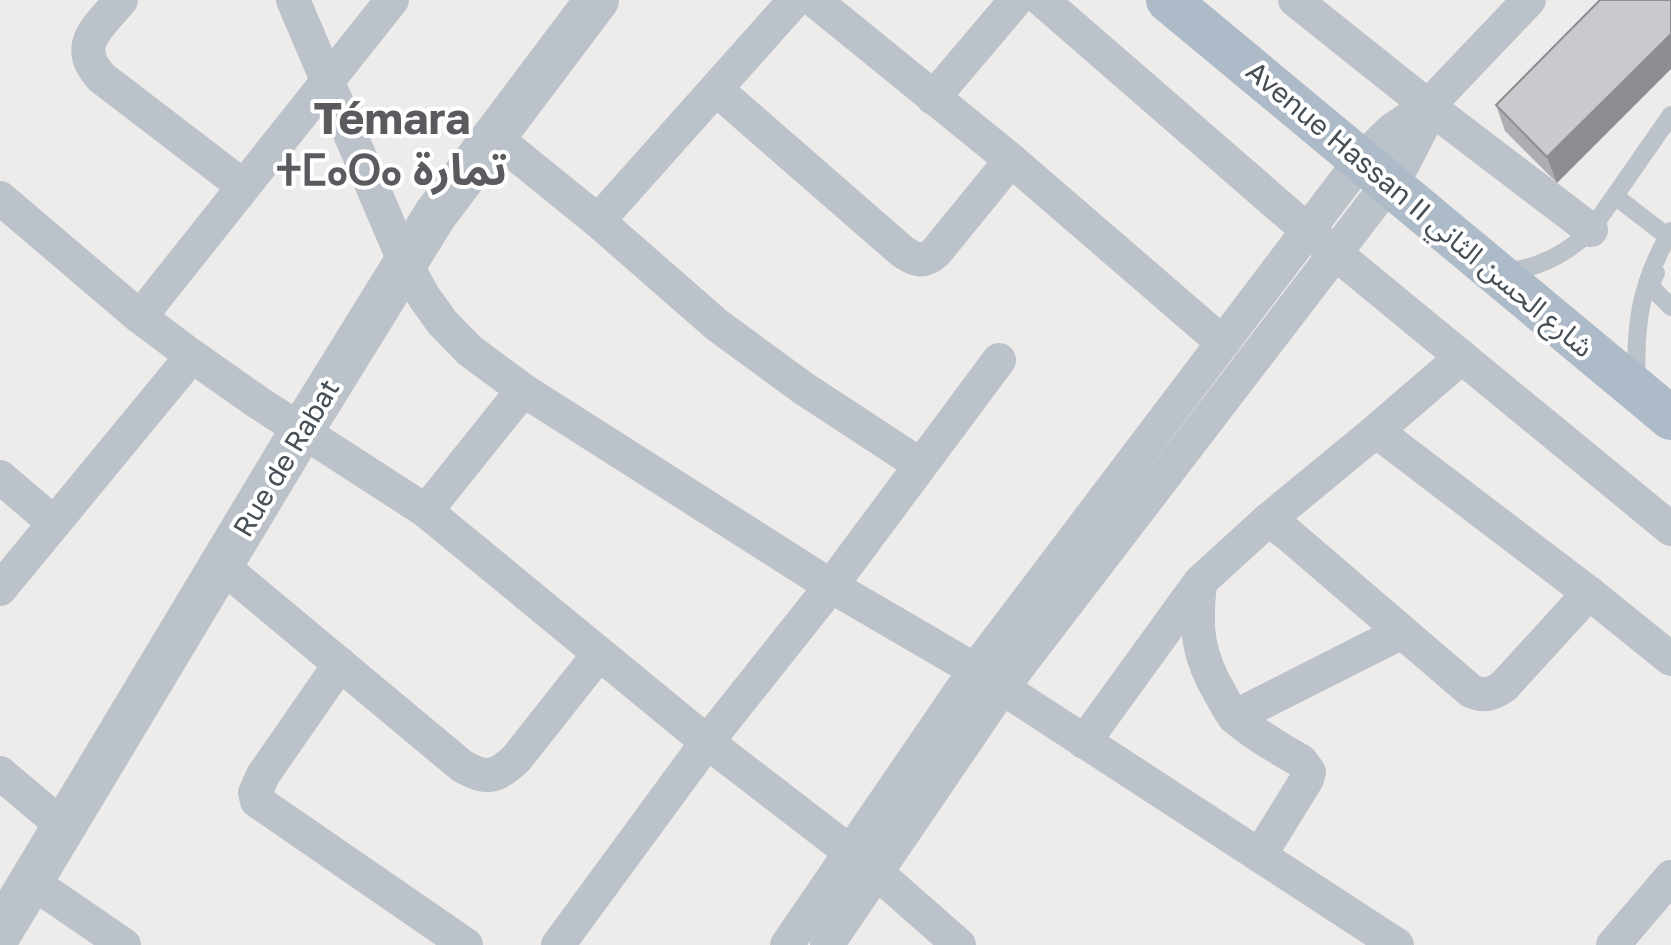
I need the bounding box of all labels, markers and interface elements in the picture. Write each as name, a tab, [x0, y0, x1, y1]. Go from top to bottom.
street label: Avenue Hassan II شارع الحسن الثاني	[1237, 54, 1600, 368]
district label: Témara ⵜⵎⴰⵔⴰ تمارة	[277, 91, 507, 196]
street label: Rue de Rabat	[226, 373, 345, 542]

